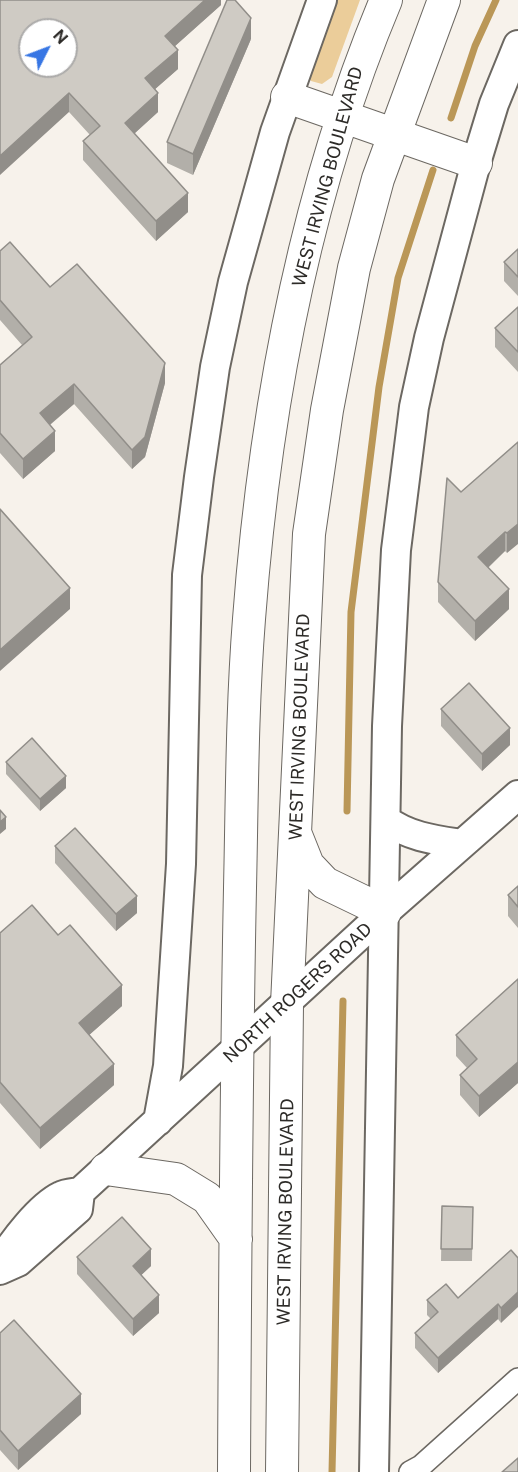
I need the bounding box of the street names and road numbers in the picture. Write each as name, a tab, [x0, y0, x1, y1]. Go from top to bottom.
street label: WEST IRVING BOULEVARD	[288, 65, 368, 289]
street label: WEST IRVING BOULEVARD	[285, 613, 315, 841]
street label: NORTH ROGERS ROAD	[219, 918, 377, 1068]
street label: WEST IRVING BOULEVARD	[273, 1098, 299, 1326]

